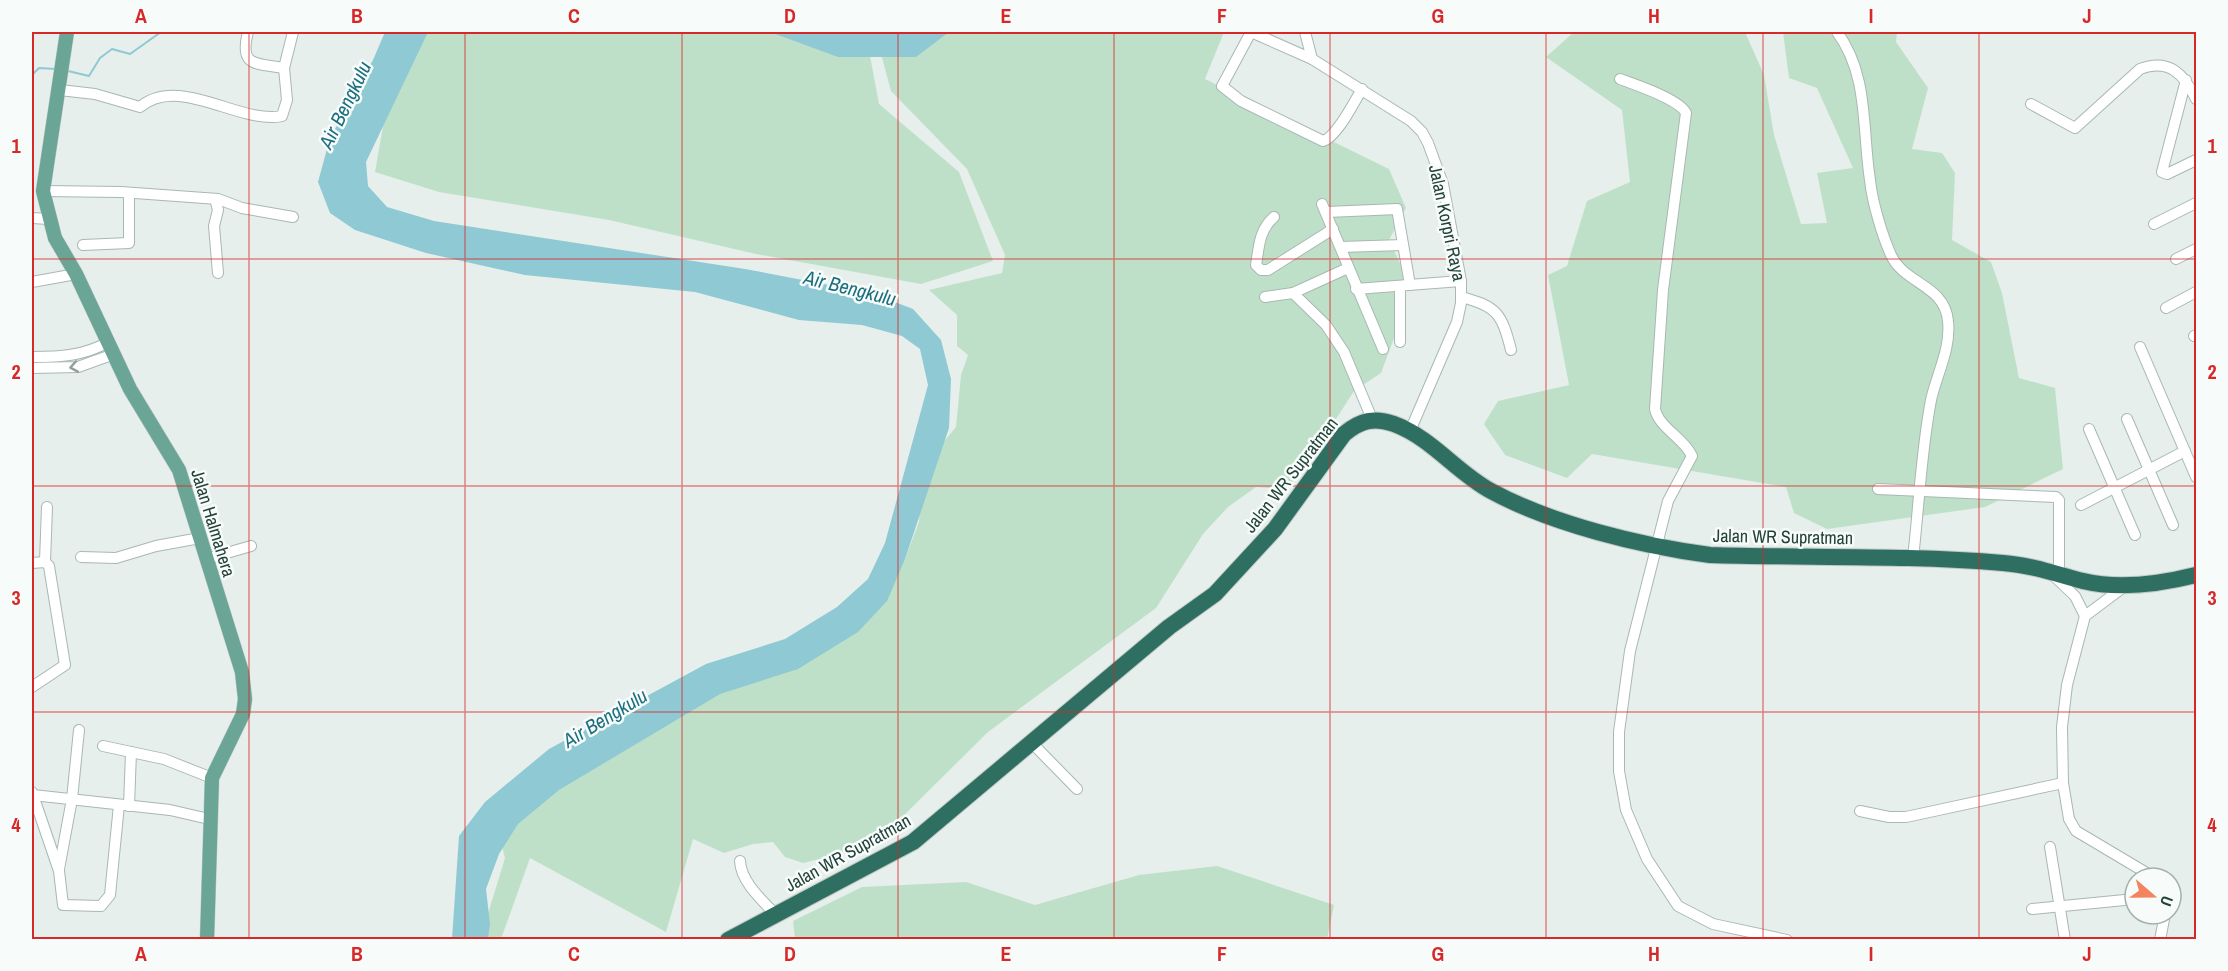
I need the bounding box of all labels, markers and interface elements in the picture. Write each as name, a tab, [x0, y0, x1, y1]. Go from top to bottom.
text: A	[135, 2, 147, 29]
text: B	[351, 2, 363, 29]
text: C	[568, 2, 580, 29]
text: D	[784, 2, 796, 29]
text: E	[1001, 2, 1012, 29]
text: F	[1217, 2, 1227, 29]
text: G	[1432, 2, 1444, 29]
text: H	[1648, 2, 1660, 29]
text: I	[1869, 2, 1873, 29]
text: J	[2082, 2, 2092, 29]
water label: Air Bengkulu	[311, 57, 377, 154]
text: 1	[11, 132, 21, 159]
text: 1	[2207, 132, 2217, 159]
street label: Jalan Korpri Raya	[1423, 163, 1472, 283]
water label: Air Bengkulu	[800, 263, 899, 312]
text: 2	[11, 358, 21, 385]
text: 2	[2207, 358, 2217, 385]
one-way arrow	[69, 360, 79, 372]
street label: Jalan WR Supratman	[1238, 412, 1344, 538]
street label: Jalan Halmahera	[185, 466, 242, 580]
street label: Jalan WR Supratman	[1713, 523, 1853, 550]
text: 3	[11, 584, 21, 611]
text: 3	[2207, 584, 2217, 611]
water label: Air Bengkulu	[557, 682, 652, 754]
street label: Jalan WR Supratman	[780, 808, 915, 898]
text: 4	[11, 811, 21, 838]
text: 4	[2207, 811, 2217, 838]
north arrow	[2123, 866, 2183, 926]
text: U	[2155, 893, 2179, 909]
text: A	[135, 940, 147, 967]
text: B	[351, 940, 363, 967]
text: C	[568, 940, 580, 967]
text: D	[784, 940, 796, 967]
text: E	[1001, 940, 1012, 967]
text: F	[1217, 940, 1227, 967]
text: G	[1432, 940, 1444, 967]
text: H	[1648, 940, 1660, 967]
text: I	[1869, 940, 1873, 967]
text: J	[2082, 940, 2092, 967]

